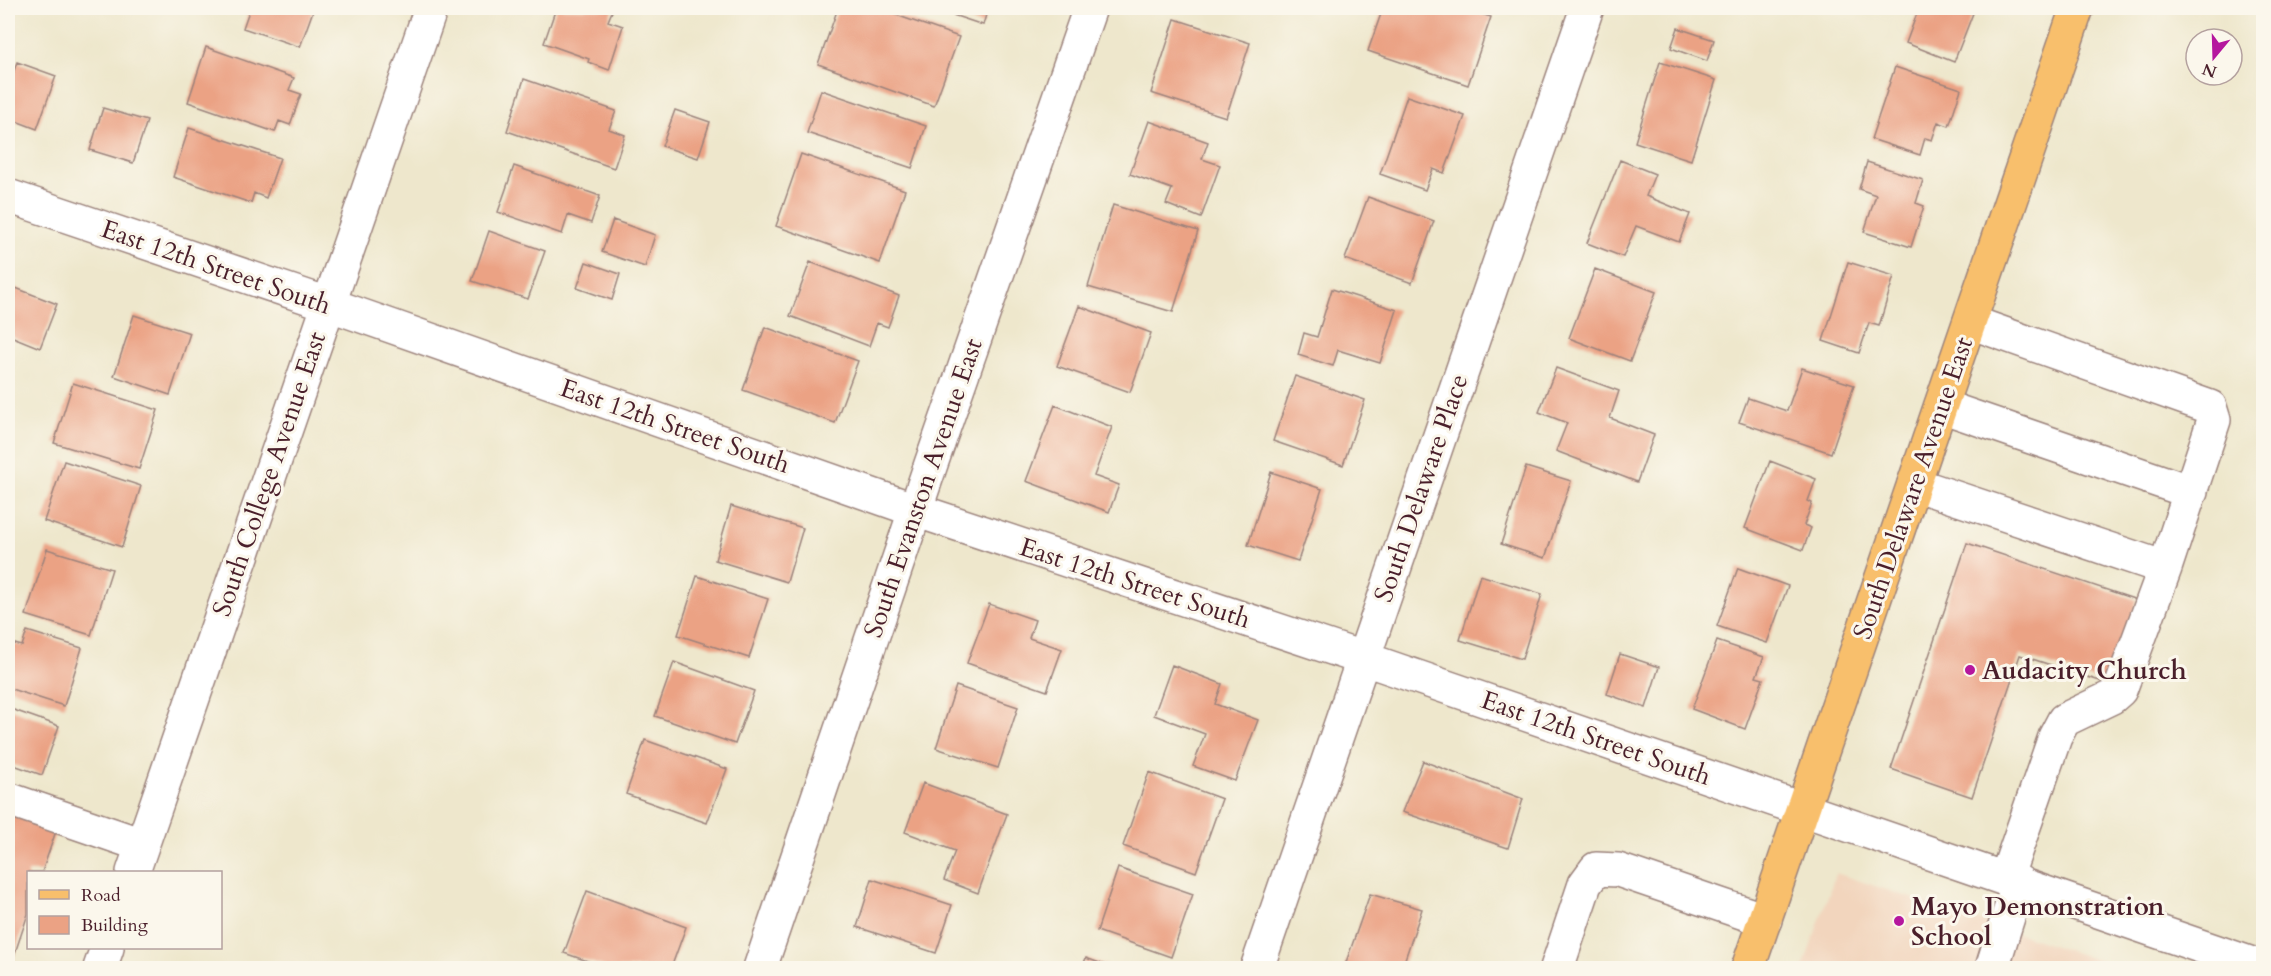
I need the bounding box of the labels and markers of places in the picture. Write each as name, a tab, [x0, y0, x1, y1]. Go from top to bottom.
place label: Audacity Church	[1982, 653, 2187, 688]
marker: Audacity Church	[1963, 663, 1977, 677]
place label: Mayo Demonstration School	[1911, 889, 2165, 954]
marker: Mayo Demonstration School	[1892, 914, 1906, 928]

